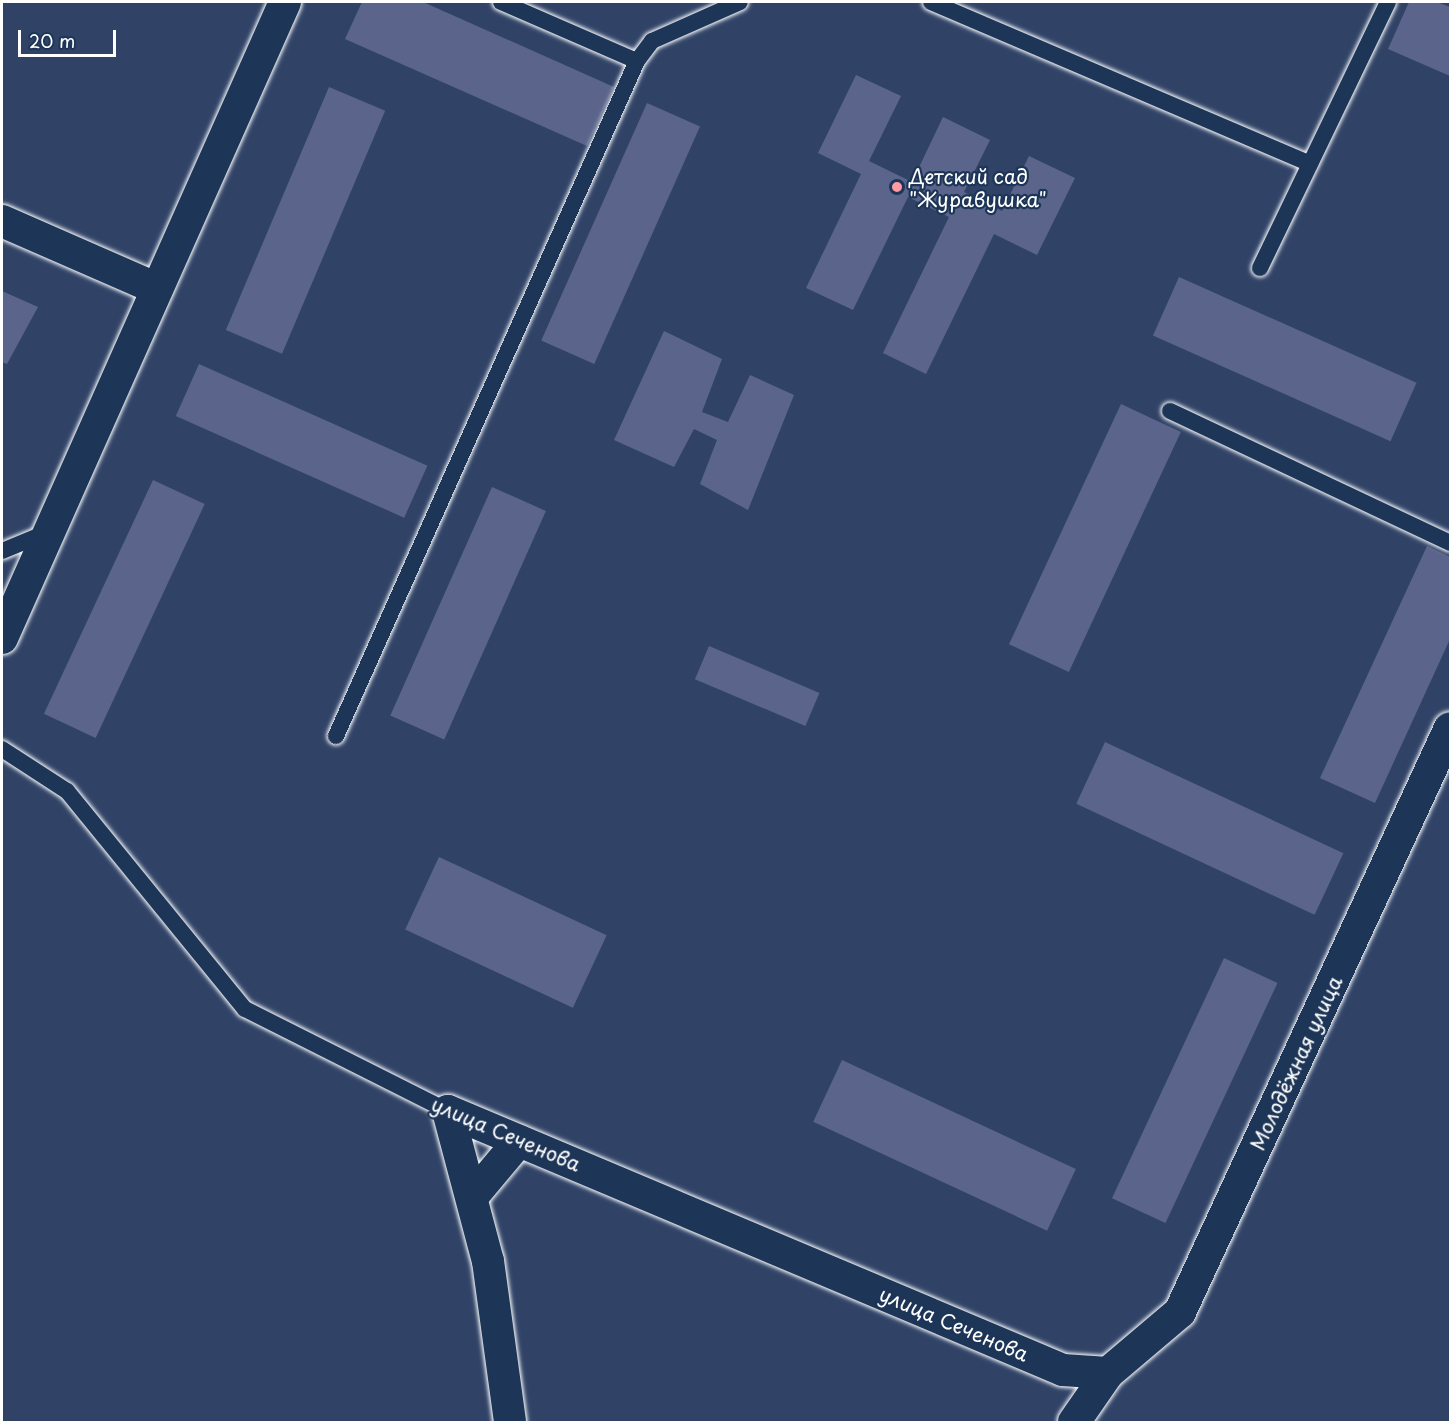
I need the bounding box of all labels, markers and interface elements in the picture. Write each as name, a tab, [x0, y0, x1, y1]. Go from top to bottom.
scale bar	[21, 18, 118, 56]
text: 20 m	[29, 27, 75, 54]
place label: Детский сад "Журавушка"	[909, 164, 1047, 211]
marker: Детский сад "Журавушка"	[890, 180, 904, 194]
street label: Молодёжная улица	[1245, 971, 1347, 1155]
street label: улица Сеченова	[427, 1092, 585, 1176]
street label: улица Сеченова	[875, 1282, 1033, 1366]

